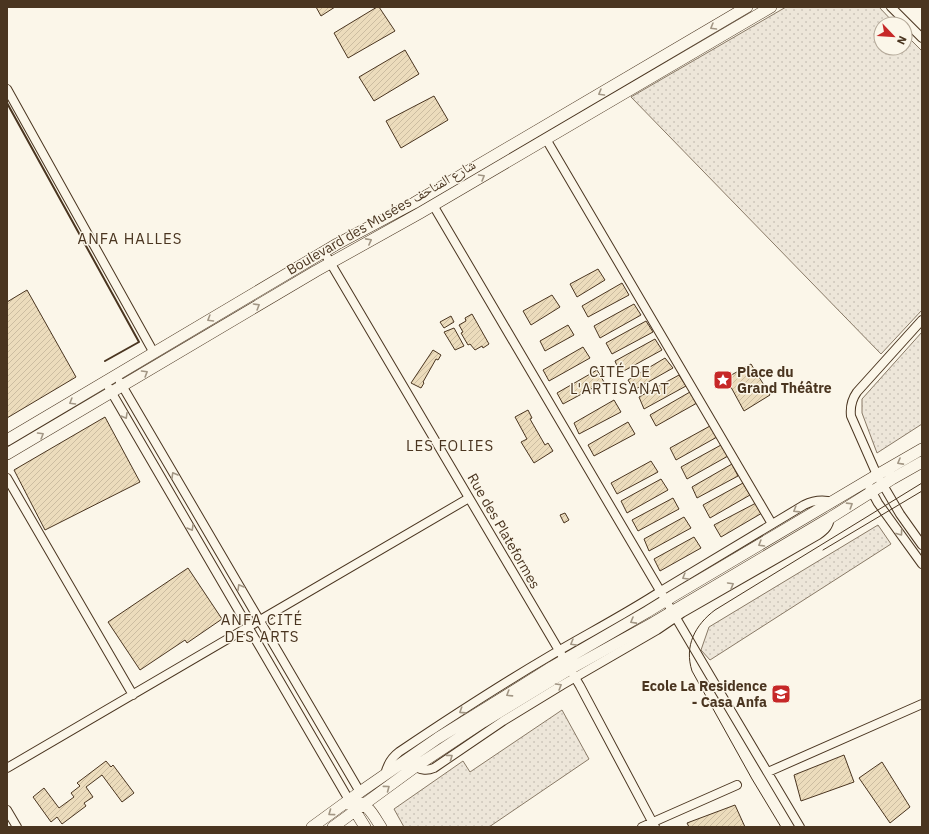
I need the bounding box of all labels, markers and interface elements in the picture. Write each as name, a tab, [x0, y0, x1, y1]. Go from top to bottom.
north arrow	[873, 16, 913, 56]
one-way arrow	[710, 22, 717, 29]
text: N	[894, 34, 910, 47]
one-way arrow	[598, 88, 605, 95]
street label: Boulevard des Musées شارع المتاحف	[283, 155, 479, 280]
one-way arrow	[478, 174, 485, 181]
district label: ANFA HALLES	[78, 229, 182, 248]
one-way arrow	[365, 238, 372, 245]
one-way arrow	[253, 303, 260, 310]
one-way arrow	[207, 315, 214, 322]
district label: CITÉ DE L'ARTISANAT	[570, 362, 670, 398]
place label: Place du Grand Théâtre	[737, 363, 832, 397]
place icon: Place du Grand Théâtre	[712, 369, 734, 391]
one-way arrow	[141, 370, 148, 377]
one-way arrow	[69, 397, 76, 404]
one-way arrow	[121, 412, 128, 419]
one-way arrow	[37, 432, 44, 439]
district label: LES FOLIES	[406, 436, 494, 455]
one-way arrow	[897, 458, 904, 465]
street label: Rue des Plateformes	[464, 470, 544, 592]
one-way arrow	[172, 472, 179, 479]
one-way arrow	[846, 503, 853, 510]
one-way arrow	[793, 505, 800, 512]
one-way arrow	[186, 524, 193, 531]
one-way arrow	[895, 529, 902, 536]
one-way arrow	[757, 540, 765, 547]
one-way arrow	[682, 572, 689, 579]
one-way arrow	[727, 583, 734, 590]
one-way arrow	[238, 584, 245, 591]
district label: ANFA CITÉ DES ARTS	[221, 610, 303, 646]
one-way arrow	[630, 616, 637, 623]
one-way arrow	[570, 638, 577, 645]
place label: Ecole La Residence - Casa Anfa	[642, 677, 767, 711]
school or university icon: Ecole La Residence - Casa Anfa	[770, 683, 792, 705]
one-way arrow	[555, 684, 562, 691]
one-way arrow	[506, 689, 513, 697]
one-way arrow	[459, 706, 466, 713]
one-way arrow	[445, 755, 452, 762]
one-way arrow	[383, 785, 390, 792]
one-way arrow	[328, 808, 335, 816]

